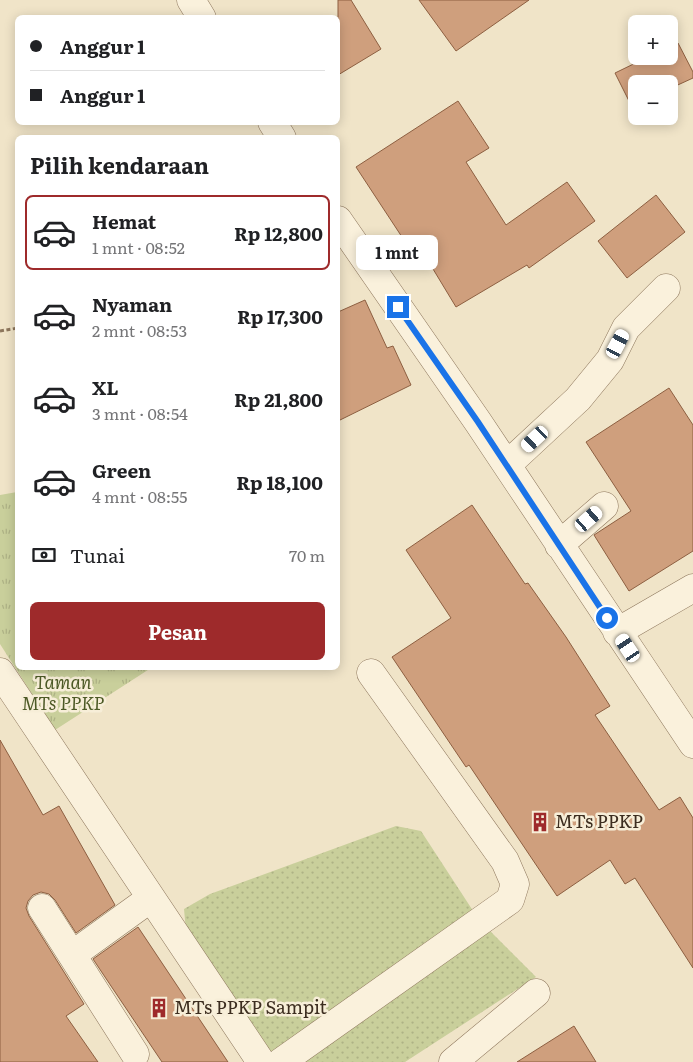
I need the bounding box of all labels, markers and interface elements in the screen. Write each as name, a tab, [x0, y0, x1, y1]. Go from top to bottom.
map controls	[628, 15, 678, 125]
button: +	[628, 15, 678, 65]
text: Anggur 1	[60, 32, 145, 60]
button: −	[628, 75, 678, 125]
text: Anggur 1	[60, 81, 145, 109]
text: Pilih kendaraan	[30, 148, 209, 181]
text: Hemat	[92, 207, 156, 235]
icon: car	[32, 210, 77, 255]
text: Rp 12,800	[234, 219, 323, 247]
callout: 1 mnt	[357, 234, 439, 270]
text: 1 mnt · 08:52	[92, 235, 185, 259]
text: 1 mnt	[375, 240, 419, 264]
text: Nyaman	[92, 290, 172, 318]
icon: car	[32, 293, 77, 338]
route end	[387, 296, 409, 318]
text: Rp 17,300	[237, 302, 323, 330]
text: 2 mnt · 08:53	[92, 318, 187, 342]
car	[604, 327, 631, 361]
text: XL	[92, 373, 119, 401]
icon: car	[32, 376, 77, 421]
text: Rp 21,800	[234, 385, 323, 413]
text: 3 mnt · 08:54	[92, 401, 188, 425]
car	[518, 423, 551, 455]
text: Green	[92, 456, 151, 484]
icon: car	[32, 459, 77, 504]
text: Rp 18,100	[236, 468, 323, 496]
text: 4 mnt · 08:55	[92, 484, 187, 508]
car	[572, 503, 605, 535]
icon: cash	[30, 541, 58, 569]
text: Tunai	[70, 541, 125, 569]
text: 70 m	[289, 543, 325, 567]
button: Pesan	[30, 602, 325, 660]
route start	[596, 607, 618, 629]
car	[613, 631, 642, 665]
park label: Taman MTs PPKP	[22, 668, 105, 716]
place label: MTs PPKP	[555, 807, 643, 834]
building icon: MTs PPKP	[529, 811, 551, 833]
place label: MTs PPKP Sampit	[174, 993, 327, 1020]
building icon: MTs PPKP Sampit	[148, 997, 170, 1019]

